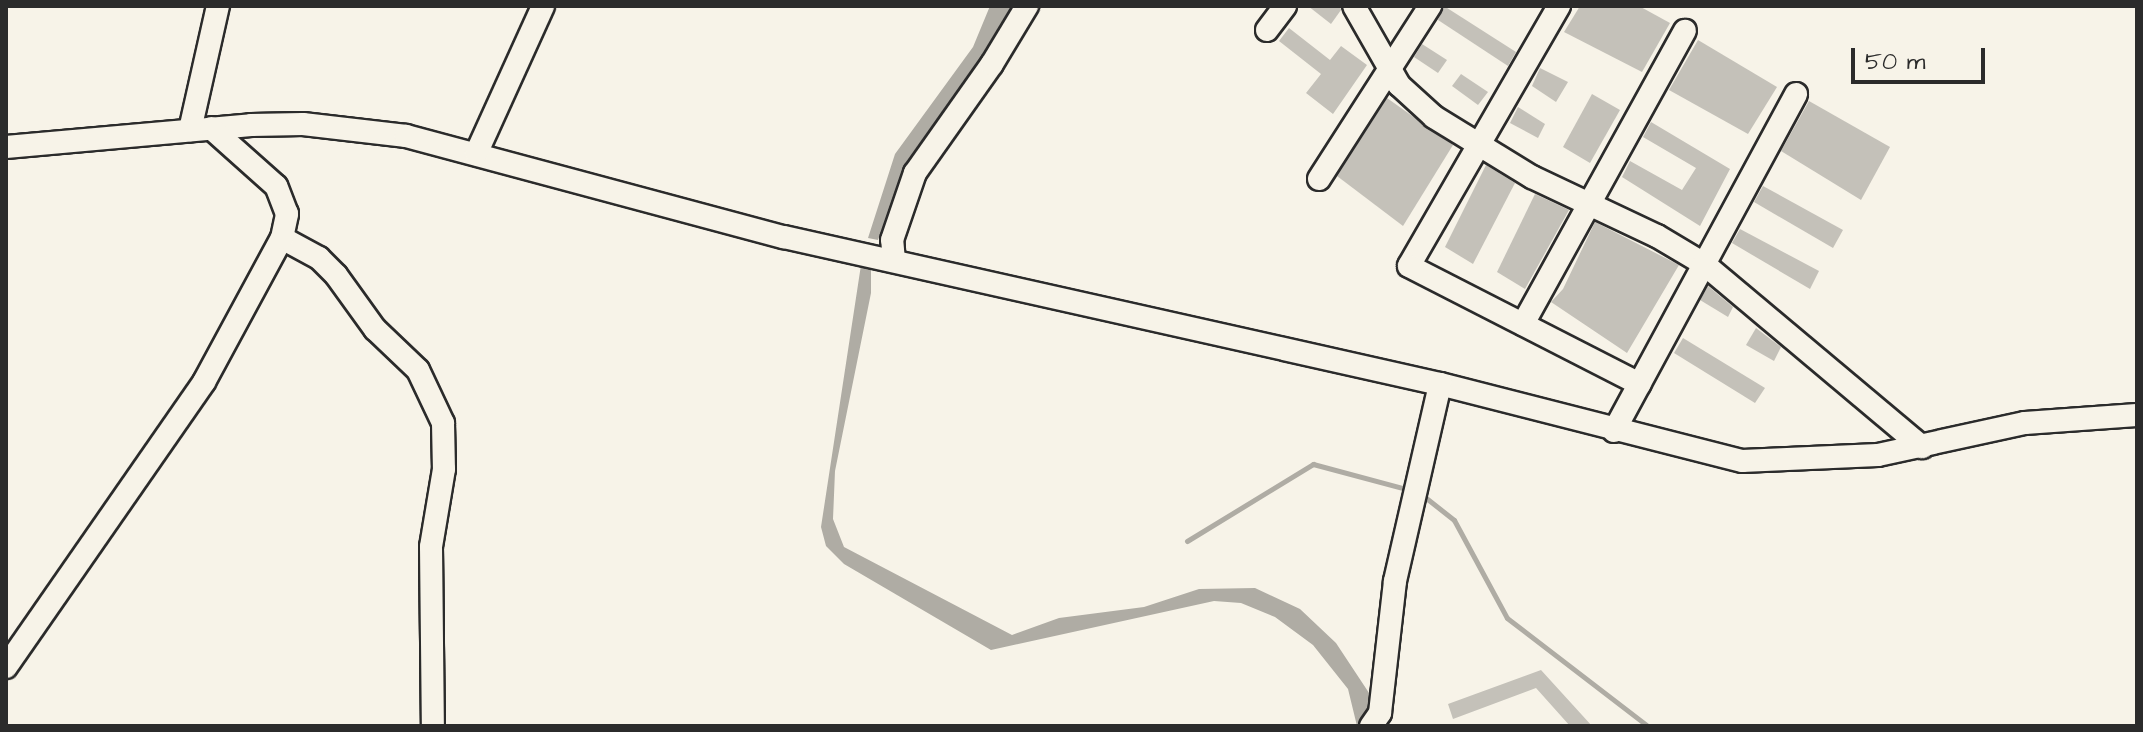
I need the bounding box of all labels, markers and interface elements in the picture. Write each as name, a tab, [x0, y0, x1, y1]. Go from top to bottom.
scale bar	[1855, 32, 1989, 82]
text: 50 m	[1865, 45, 1925, 79]

